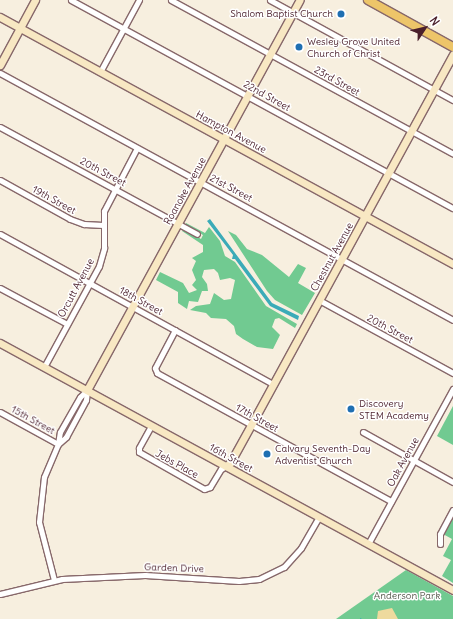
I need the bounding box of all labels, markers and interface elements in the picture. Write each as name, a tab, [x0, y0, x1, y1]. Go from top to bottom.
place label: Shalom Baptist Church	[230, 8, 333, 20]
north arrow	[405, 8, 445, 48]
marker: Shalom Baptist Church	[336, 9, 346, 19]
text: N	[427, 14, 443, 28]
place label: Wesley Grove United Church of Christ	[307, 35, 400, 58]
marker: Wesley Grove United Church of Christ	[294, 42, 304, 52]
street label: 23rd Street	[312, 64, 362, 98]
street label: 22nd Street	[241, 78, 293, 114]
street label: Hampton Avenue	[194, 108, 268, 156]
street label: 20th Street	[78, 155, 128, 189]
street label: Roanoke Avenue	[161, 155, 209, 227]
street label: 21st Street	[208, 172, 254, 204]
street label: 19th Street	[30, 183, 78, 217]
street label: Chestnut Avenue	[308, 221, 356, 293]
street label: Orcutt Avenue	[55, 256, 97, 320]
street label: 18th Street	[117, 284, 165, 318]
street label: 20th Street	[365, 312, 415, 346]
place label: Discovery STEM Academy	[359, 397, 429, 420]
street label: 17th Street	[234, 401, 280, 435]
street label: 15th Street	[9, 403, 57, 437]
marker: Discovery STEM Academy	[346, 404, 356, 414]
street label: Oak Avenue	[385, 435, 421, 489]
street label: 16th Street	[207, 441, 255, 475]
place label: Calvary Seventh-Day Adventist Church	[275, 442, 371, 466]
street label: Jebs Place	[153, 447, 201, 481]
marker: Calvary Seventh-Day Adventist Church	[262, 449, 272, 459]
street label: Garden Drive	[144, 561, 204, 575]
park label: Anderson Park	[374, 590, 440, 602]

